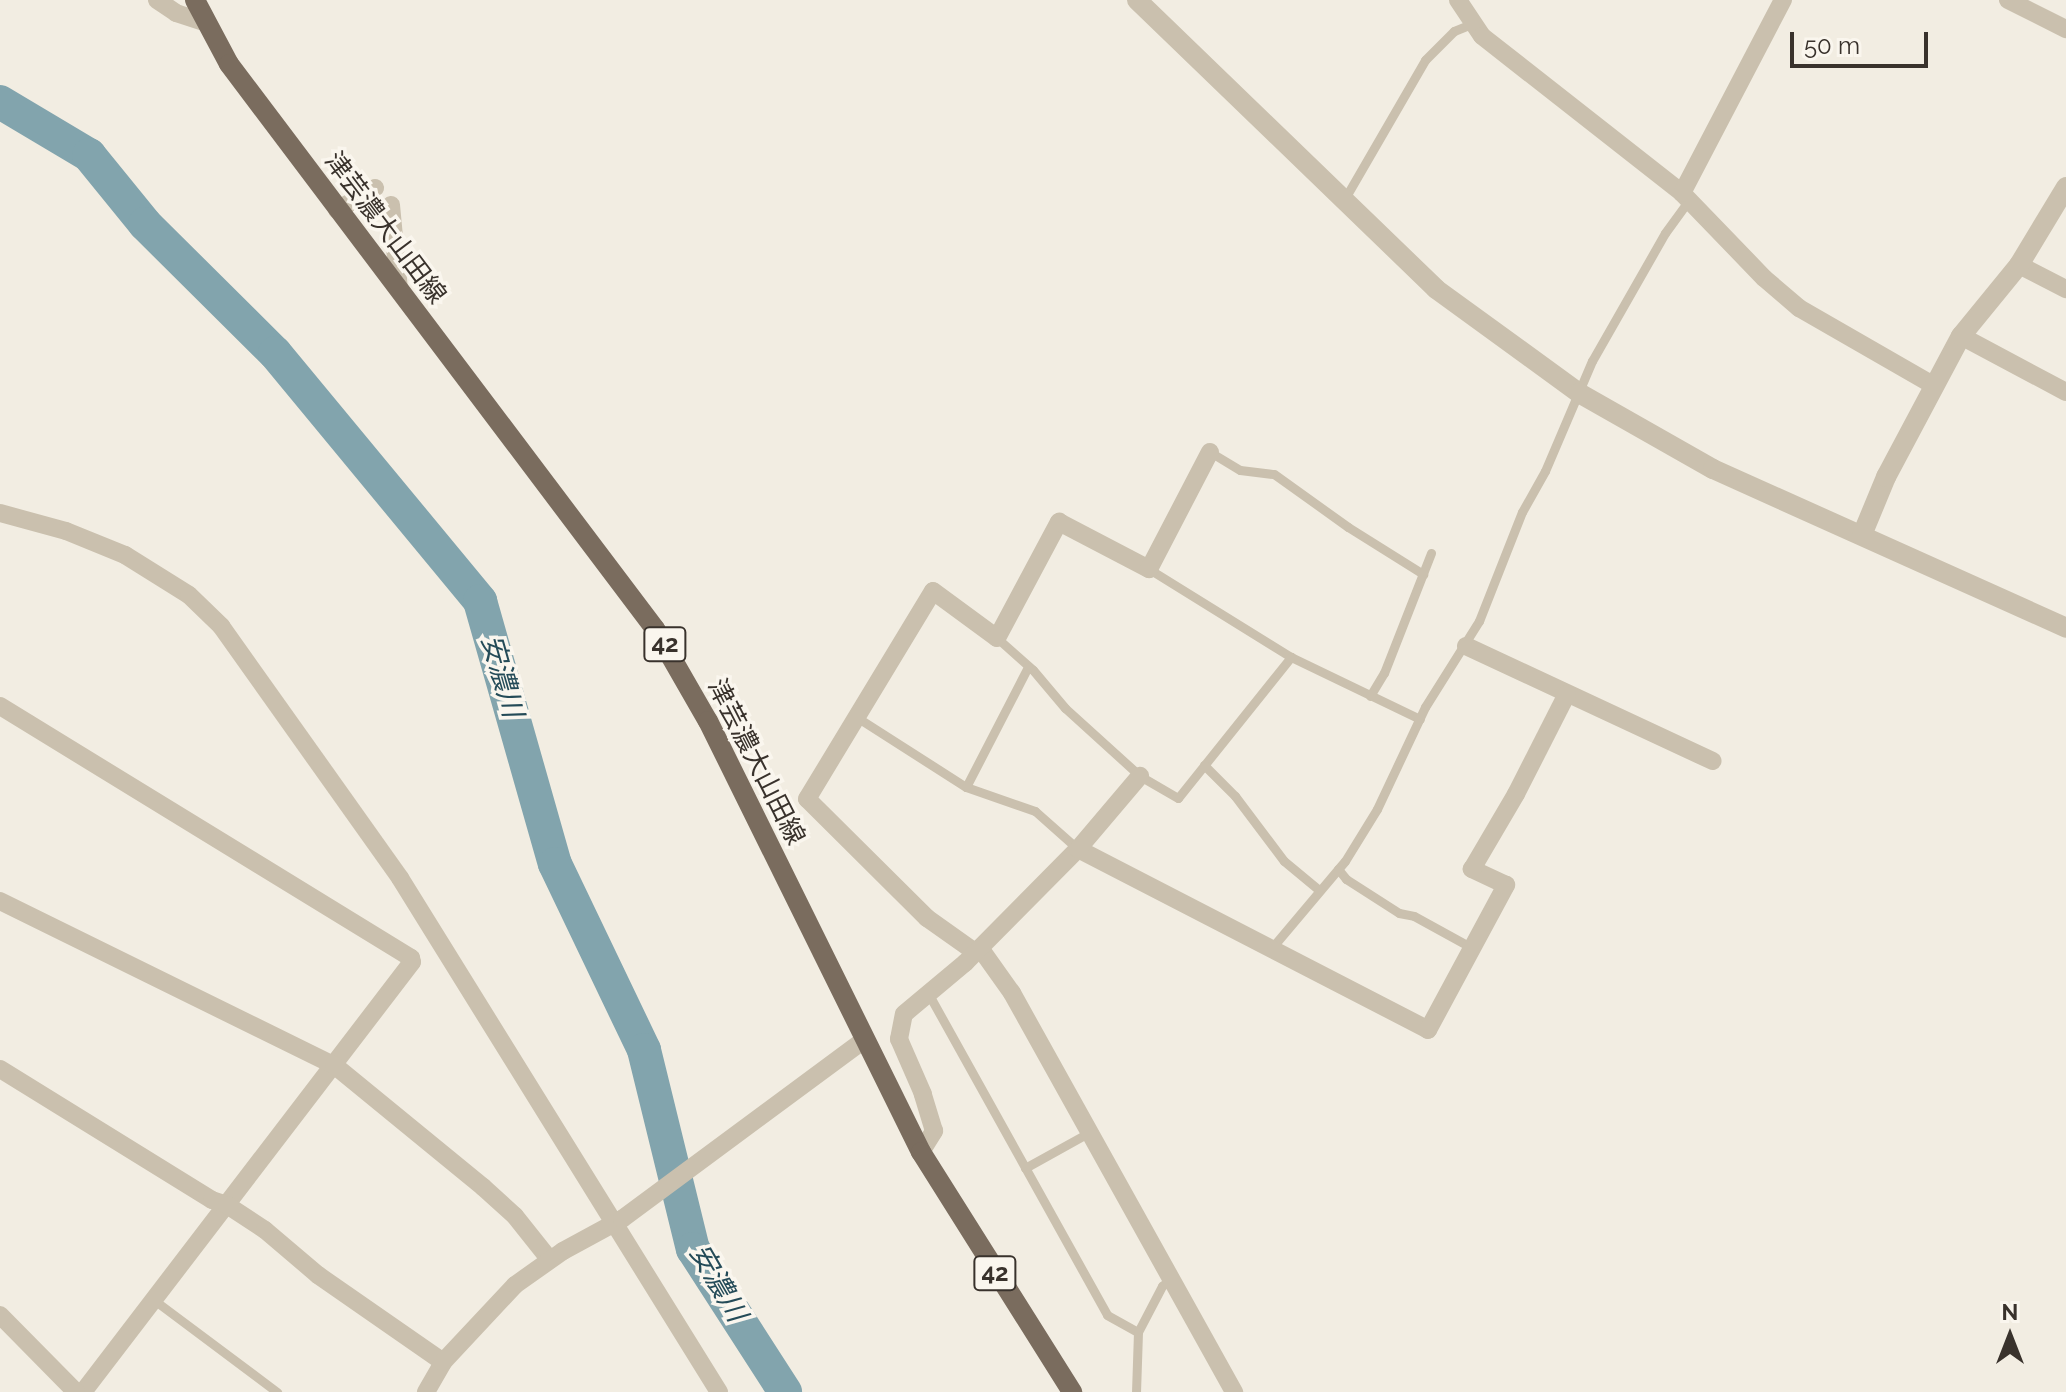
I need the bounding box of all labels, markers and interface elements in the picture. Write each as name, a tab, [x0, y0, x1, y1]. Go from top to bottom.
scale bar	[1794, 16, 1932, 66]
text: 50 m	[1804, 31, 1860, 60]
street label: 津芸濃大山田線	[318, 146, 452, 310]
road number: 42	[643, 624, 687, 664]
water label: 安濃川	[474, 631, 530, 721]
street label: 津芸濃大山田線	[701, 674, 811, 850]
water label: 安濃川	[682, 1238, 754, 1328]
road number: 42	[973, 1253, 1017, 1293]
north arrow	[1970, 1296, 2050, 1376]
text: N	[2002, 1299, 2018, 1325]

